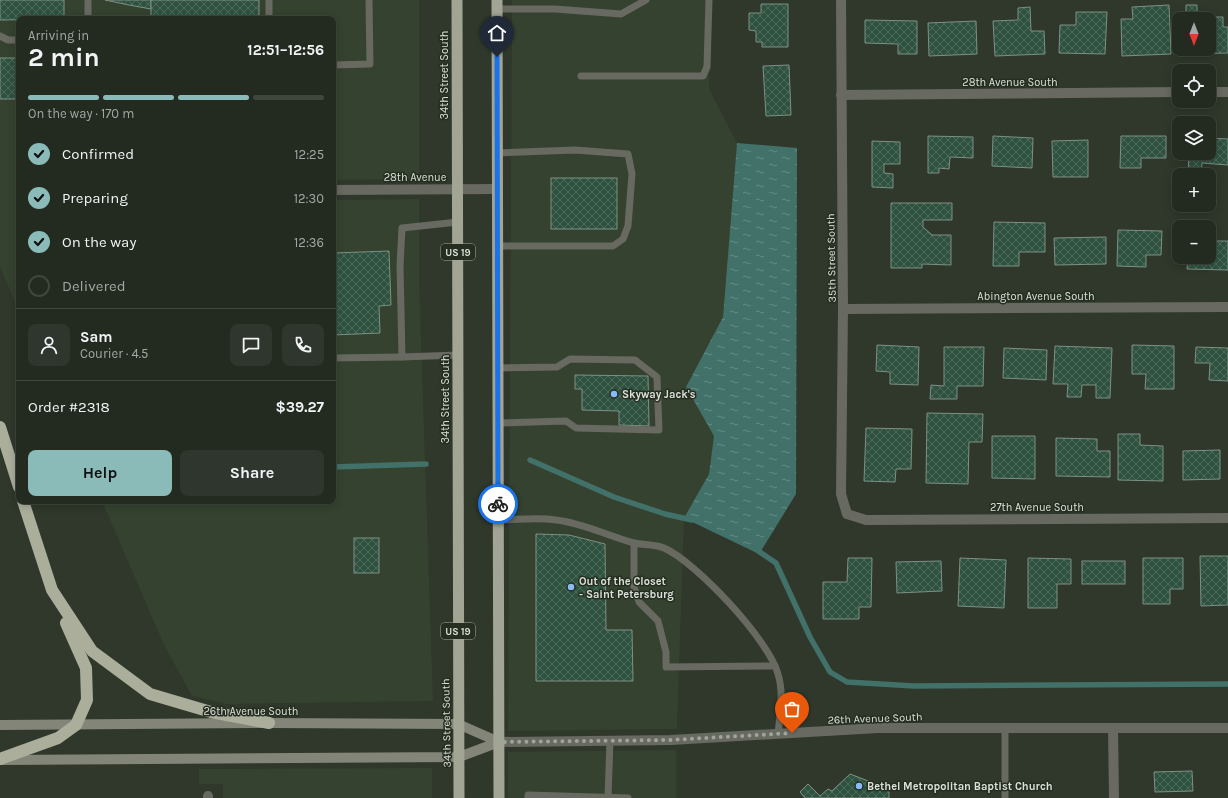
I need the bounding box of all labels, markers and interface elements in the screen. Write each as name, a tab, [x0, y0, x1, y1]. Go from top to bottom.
north arrow	[1172, 12, 1216, 56]
map controls	[1172, 12, 1216, 264]
pin	[480, 16, 514, 57]
icon: home	[486, 22, 508, 44]
text: Arriving in	[28, 28, 89, 43]
street label: 34th Street South	[438, 31, 451, 119]
text: 12:51–12:56	[247, 41, 324, 59]
text: 2 min	[28, 42, 100, 73]
button: locate	[1172, 64, 1216, 108]
street label: 28th Avenue South	[962, 76, 1058, 89]
text: On the way · 170 m	[28, 106, 134, 121]
button: layers	[1172, 116, 1216, 160]
icon: check	[28, 143, 50, 165]
text: Confirmed	[62, 145, 134, 163]
text: 12:25	[294, 147, 324, 162]
button: +	[1172, 168, 1216, 212]
street label: 28th Avenue	[384, 171, 447, 184]
icon: check	[28, 187, 50, 209]
text: Preparing	[62, 189, 128, 207]
text: 12:30	[294, 191, 324, 206]
street label: 35th Street South	[824, 213, 839, 303]
button: −	[1172, 220, 1216, 264]
icon: check	[28, 231, 50, 253]
text: On the way	[62, 233, 136, 251]
text: 12:36	[294, 235, 324, 250]
road number: US 19	[441, 244, 475, 260]
text: Delivered	[62, 277, 126, 295]
street label: Abington Avenue South	[977, 290, 1095, 303]
button: person	[28, 324, 70, 366]
button: chat	[230, 324, 272, 366]
button: phone	[282, 324, 324, 366]
text: Sam	[80, 328, 113, 346]
text: Courier · 4.5	[80, 346, 148, 361]
street label: 34th Street South	[439, 355, 452, 443]
place label: Skyway Jack's	[622, 388, 696, 401]
marker: Skyway Jack's	[609, 389, 619, 399]
text: Order #2318	[28, 398, 110, 416]
text: $39.27	[275, 398, 324, 416]
button: Help	[28, 450, 172, 496]
button: Share	[180, 450, 324, 496]
courier	[478, 484, 518, 524]
icon: bike	[487, 493, 509, 515]
street label: 27th Avenue South	[990, 501, 1084, 514]
place label: Out of the Closet - Saint Petersburg	[579, 575, 674, 601]
marker: Out of the Closet - Saint Petersburg	[566, 582, 576, 592]
road number: US 19	[441, 623, 475, 639]
street label: 34th Street South	[439, 678, 454, 768]
pin	[775, 692, 809, 733]
icon: bag	[781, 698, 803, 720]
street label: 26th Avenue South	[204, 705, 298, 718]
street label: 26th Avenue South	[827, 710, 923, 727]
place label: Bethel Metropolitan Baptist Church	[867, 780, 1053, 793]
marker: Bethel Metropolitan Baptist Church	[854, 781, 864, 791]

